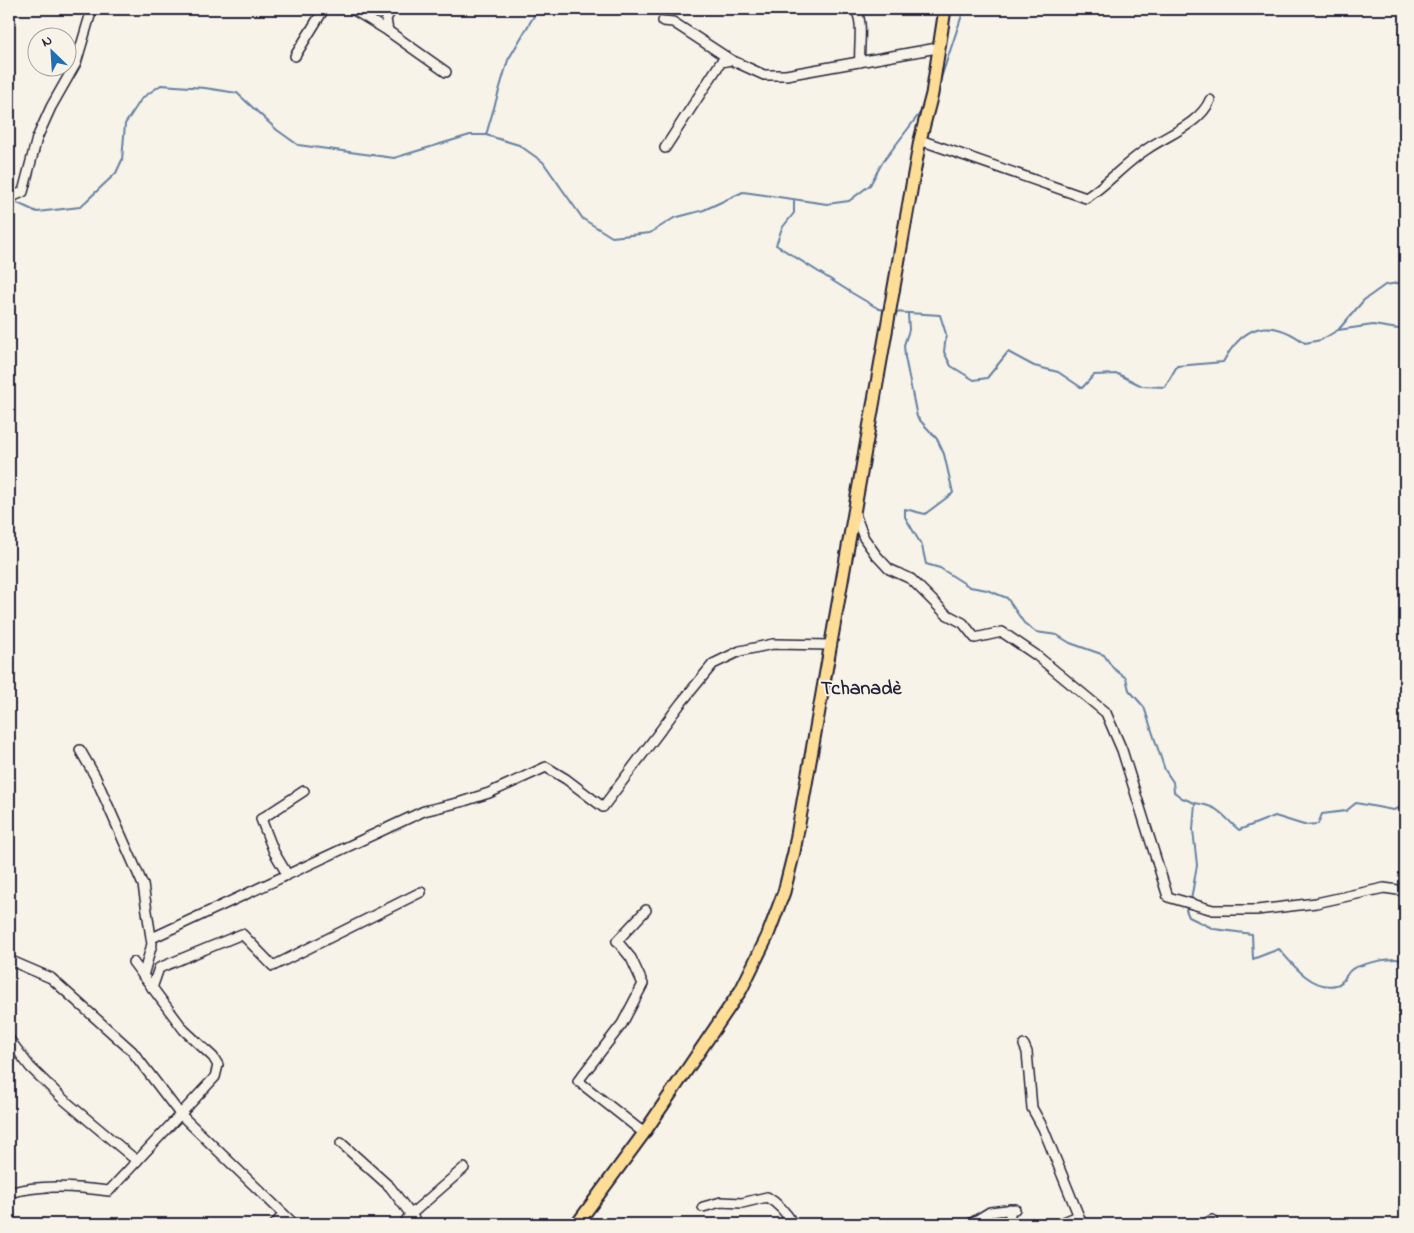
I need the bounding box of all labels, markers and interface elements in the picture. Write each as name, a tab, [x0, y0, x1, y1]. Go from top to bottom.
north arrow	[28, 28, 78, 78]
text: N	[38, 30, 56, 53]
district label: Tchanadè	[821, 675, 902, 704]

